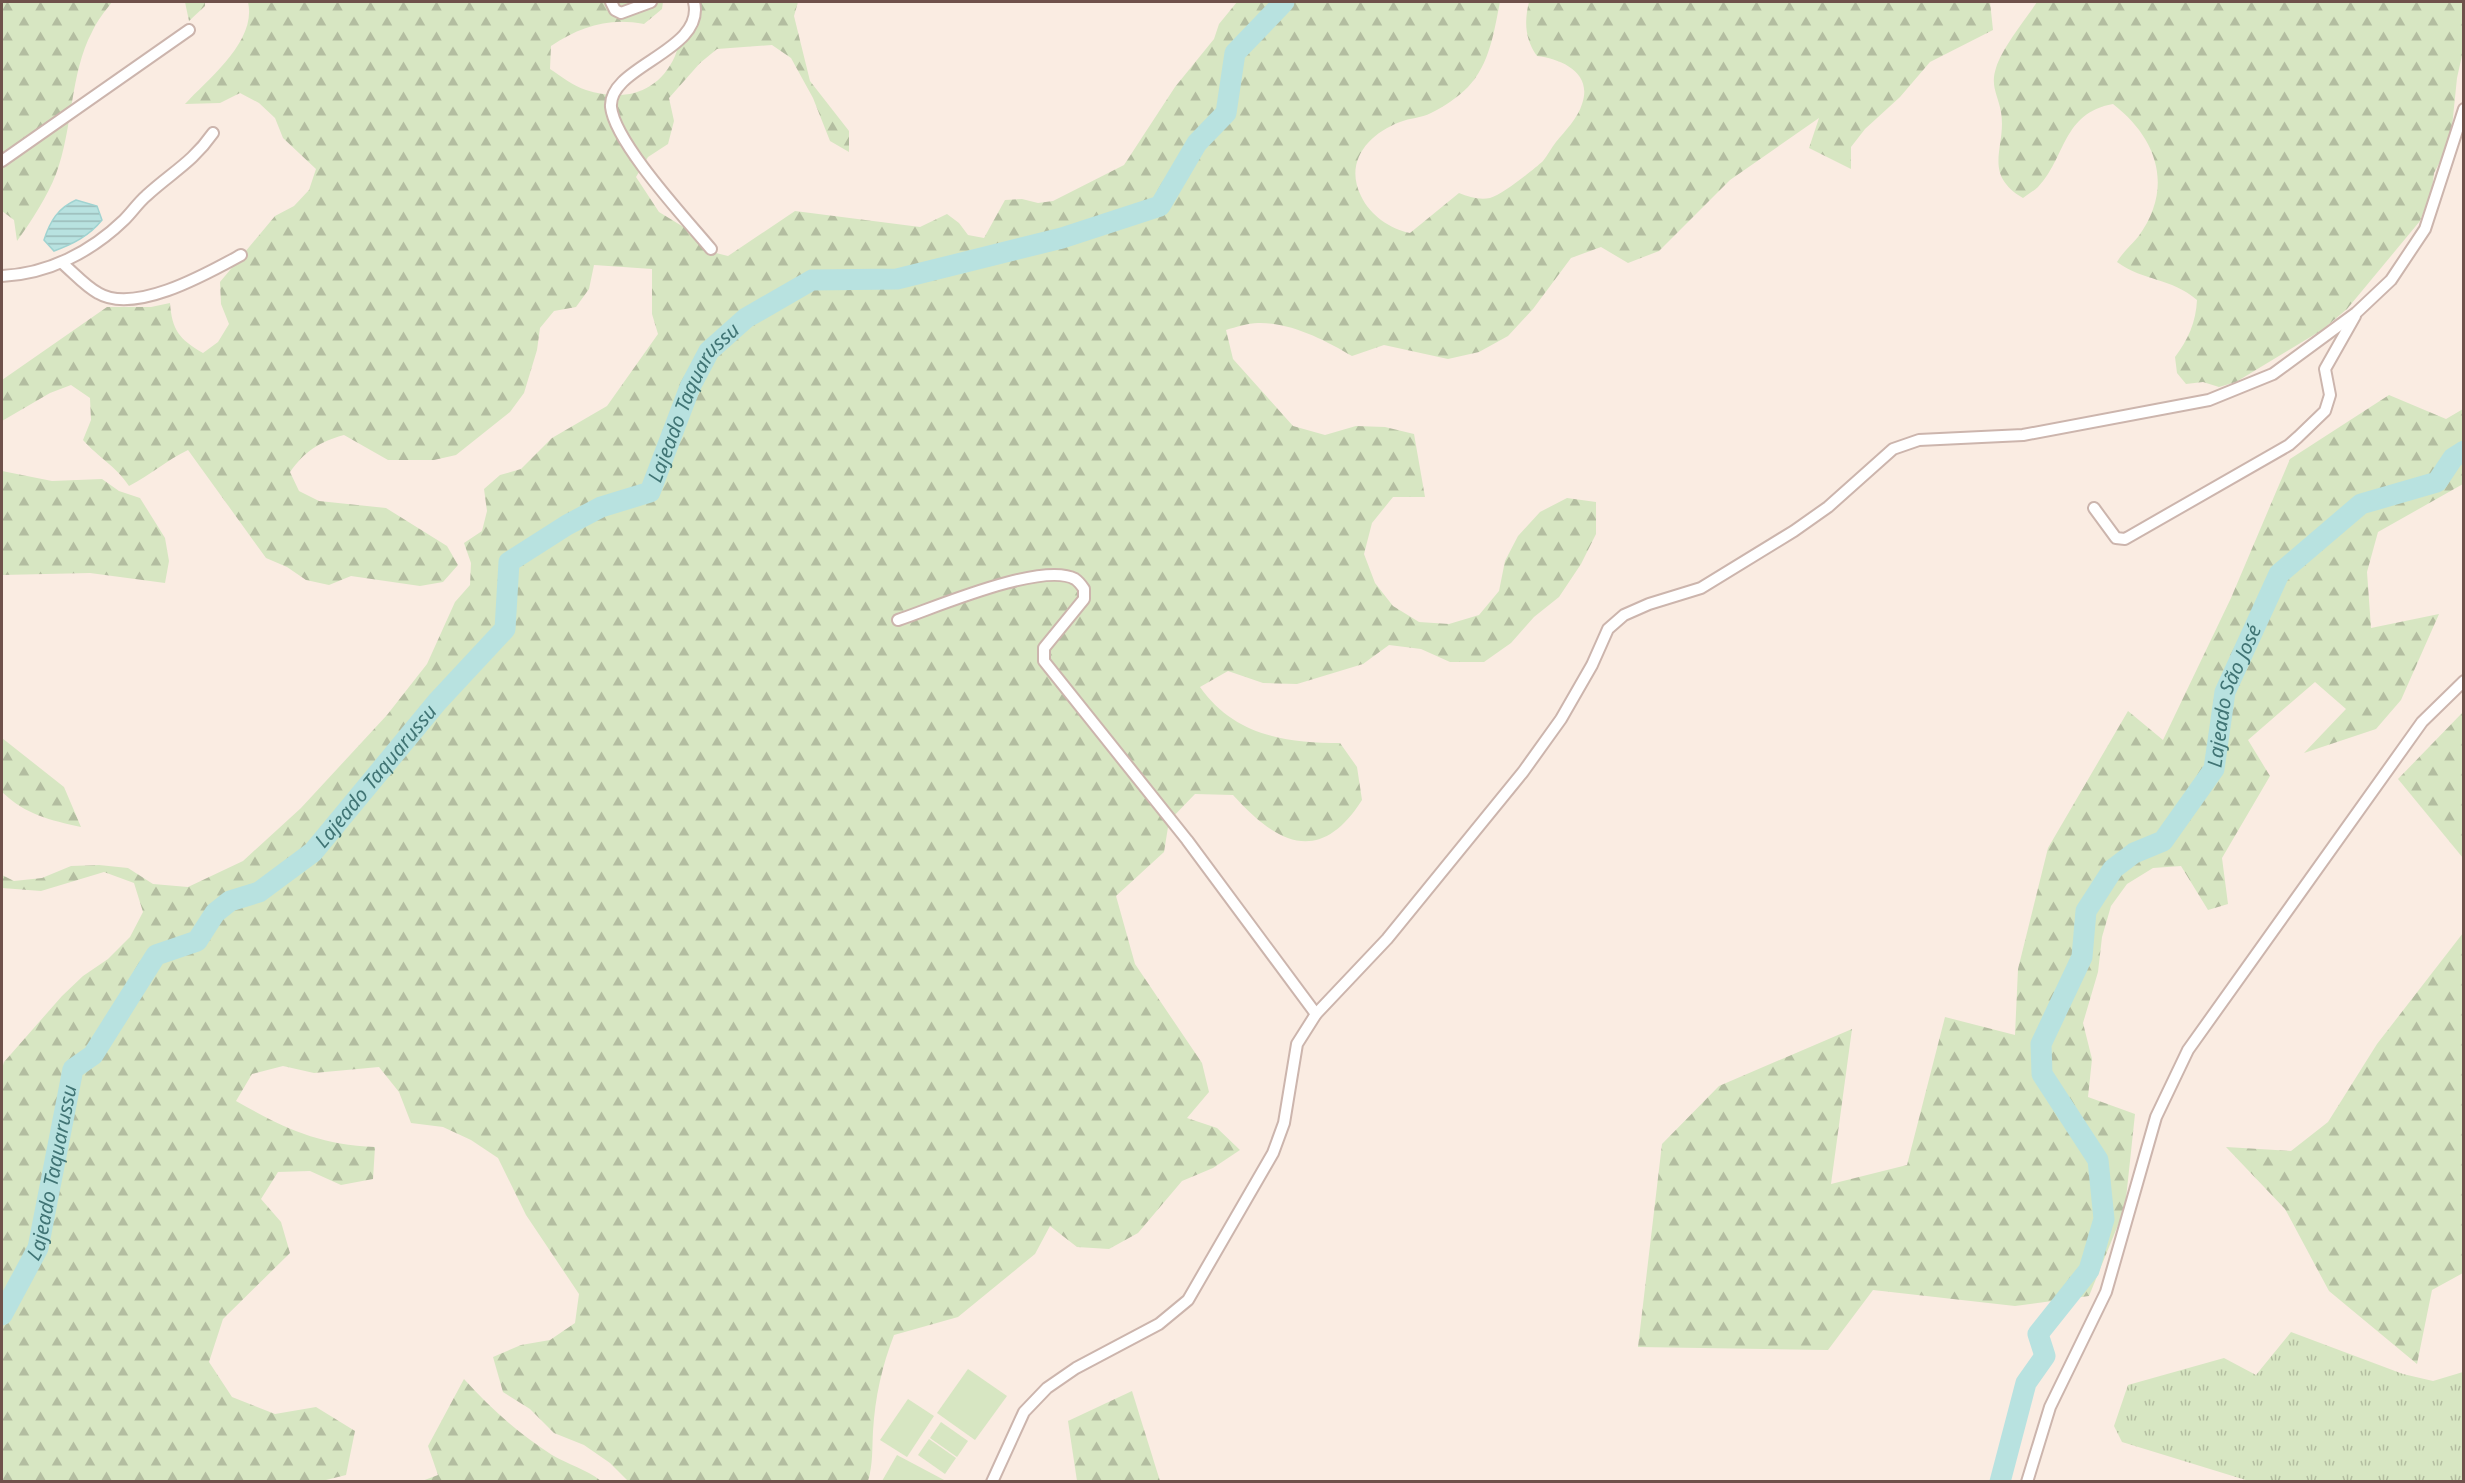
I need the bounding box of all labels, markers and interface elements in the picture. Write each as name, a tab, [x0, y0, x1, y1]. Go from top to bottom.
water label: Lajeado Taquarussu	[641, 316, 745, 486]
water label: Lajeado São José	[2200, 620, 2267, 769]
water label: Lajeado Taquarussu	[308, 698, 443, 853]
water label: Lajeado Taquarussu	[20, 1082, 83, 1265]

